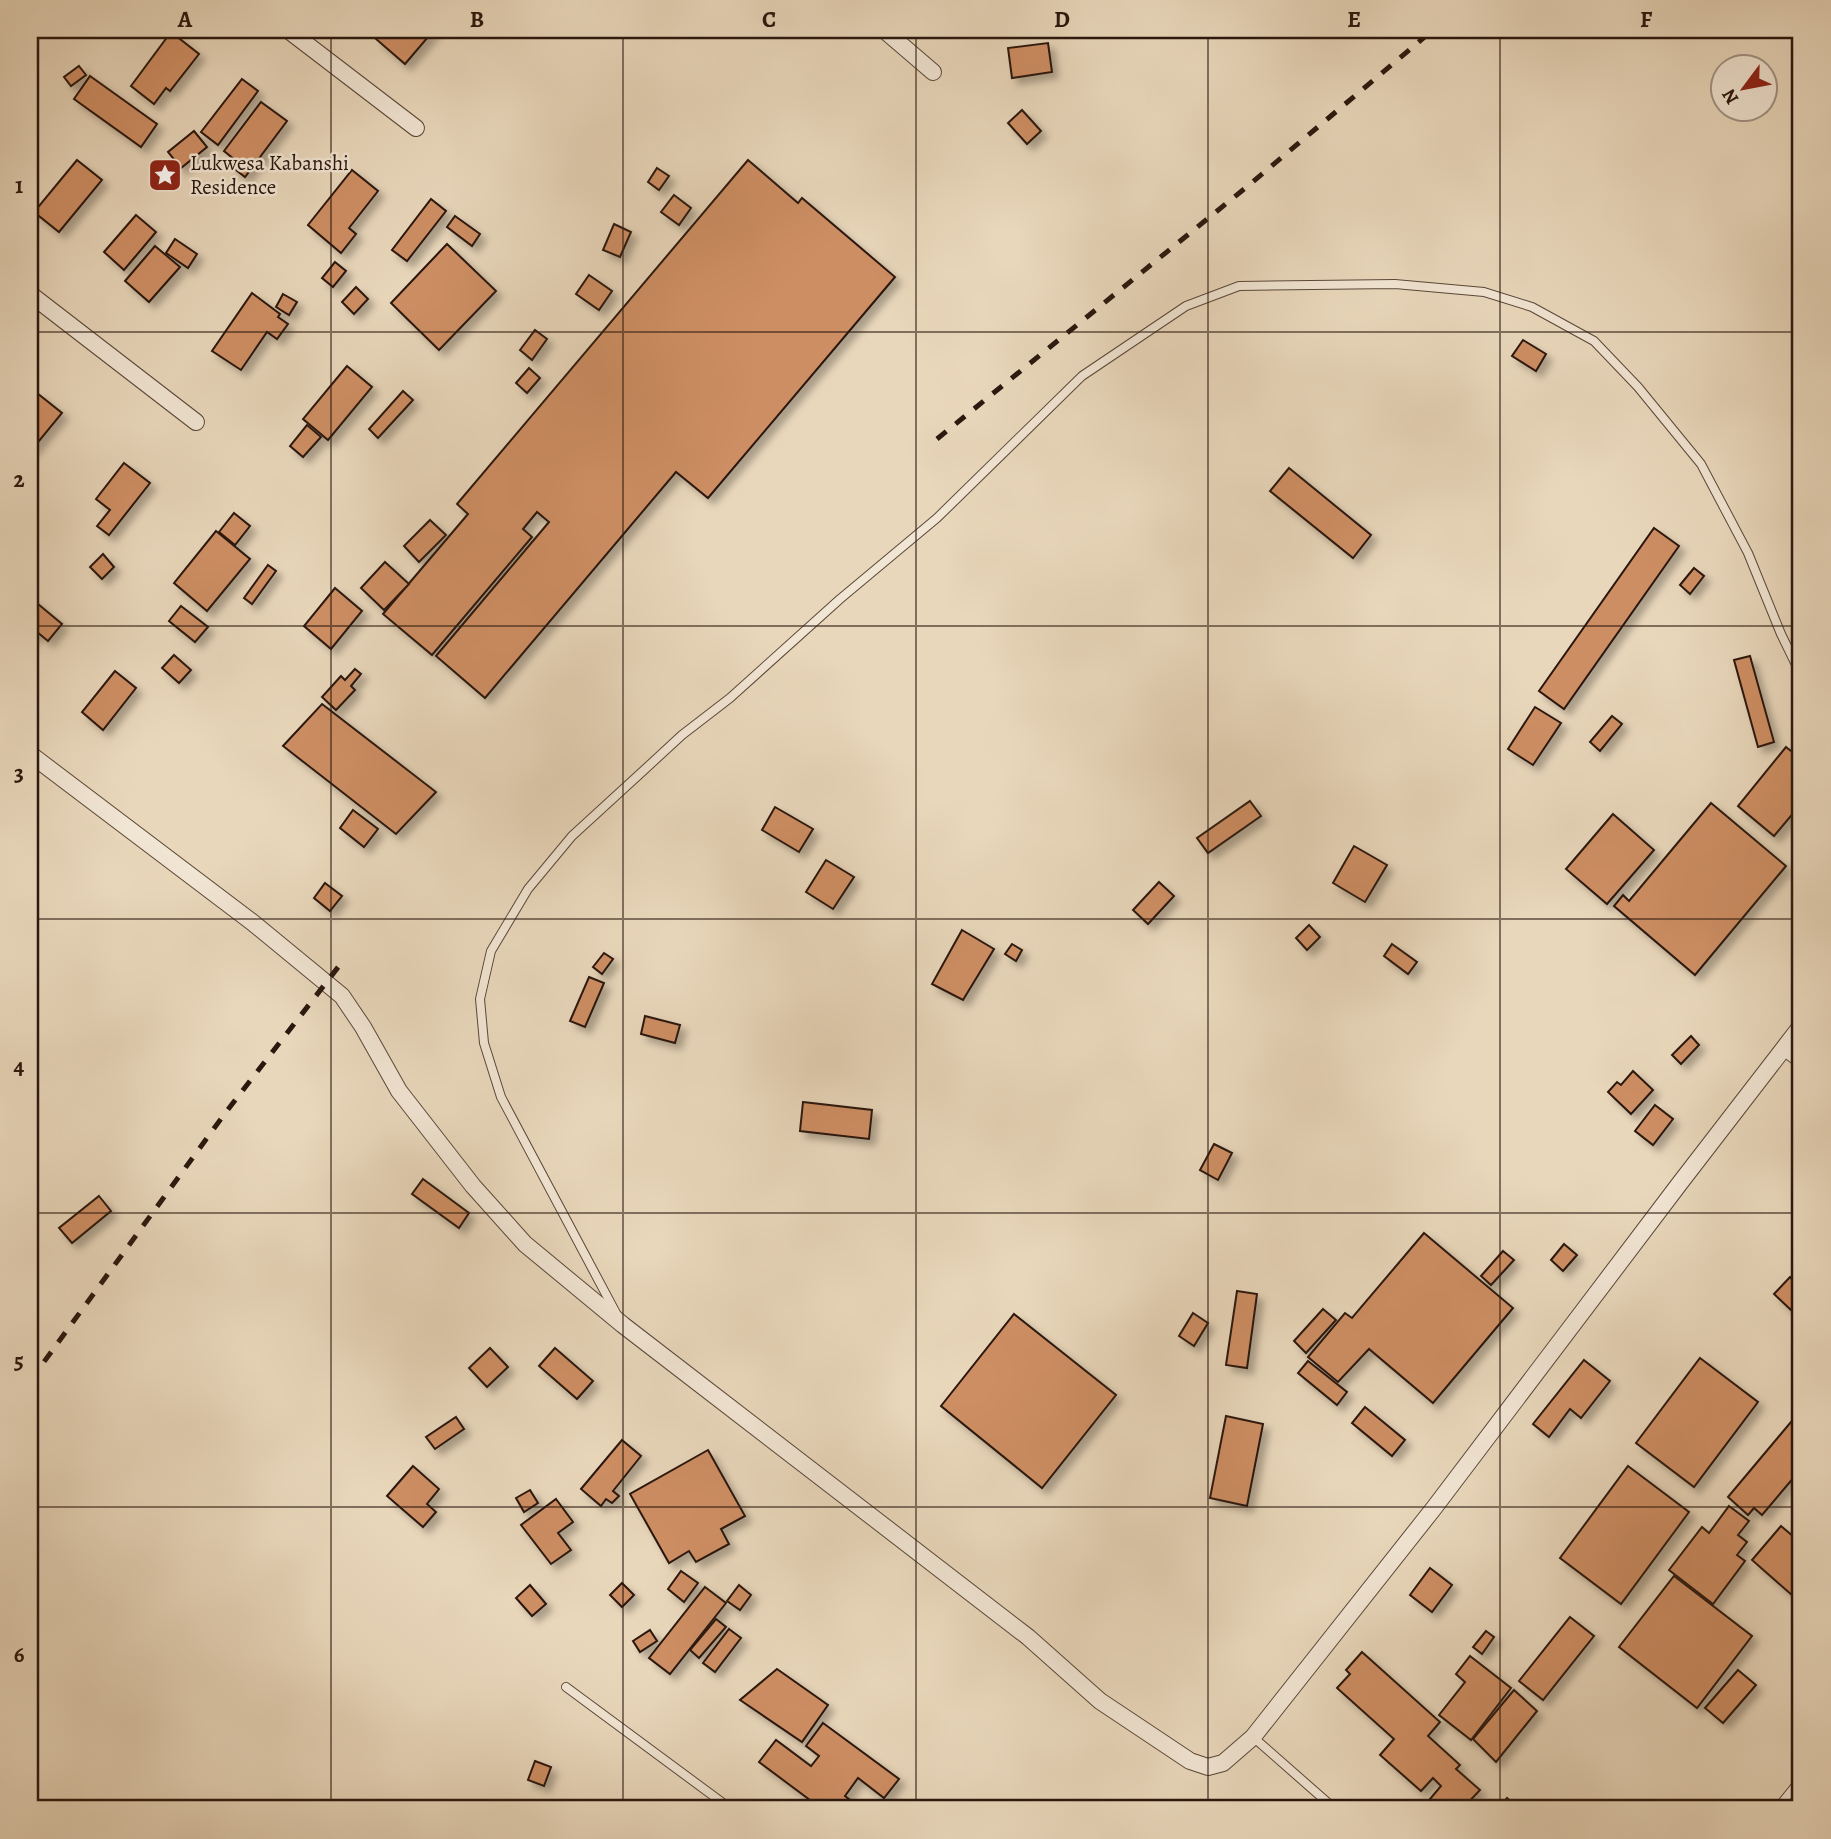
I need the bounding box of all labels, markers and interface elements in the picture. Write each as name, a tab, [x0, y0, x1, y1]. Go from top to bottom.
text: A	[177, 4, 193, 35]
text: B	[470, 4, 484, 35]
text: C	[762, 4, 776, 35]
text: D	[1054, 4, 1070, 35]
text: E	[1347, 4, 1361, 35]
text: F	[1640, 4, 1653, 35]
north arrow	[1708, 52, 1778, 122]
text: N	[1716, 84, 1745, 109]
place label: Lukwesa Kabanshi Residence	[190, 149, 349, 201]
place icon: Lukwesa Kabanshi Residence	[146, 156, 184, 194]
text: 1	[15, 170, 23, 201]
text: 2	[13, 464, 25, 495]
text: 3	[14, 758, 24, 789]
text: 4	[14, 1051, 25, 1082]
text: 5	[14, 1345, 24, 1376]
text: 6	[14, 1639, 25, 1670]

